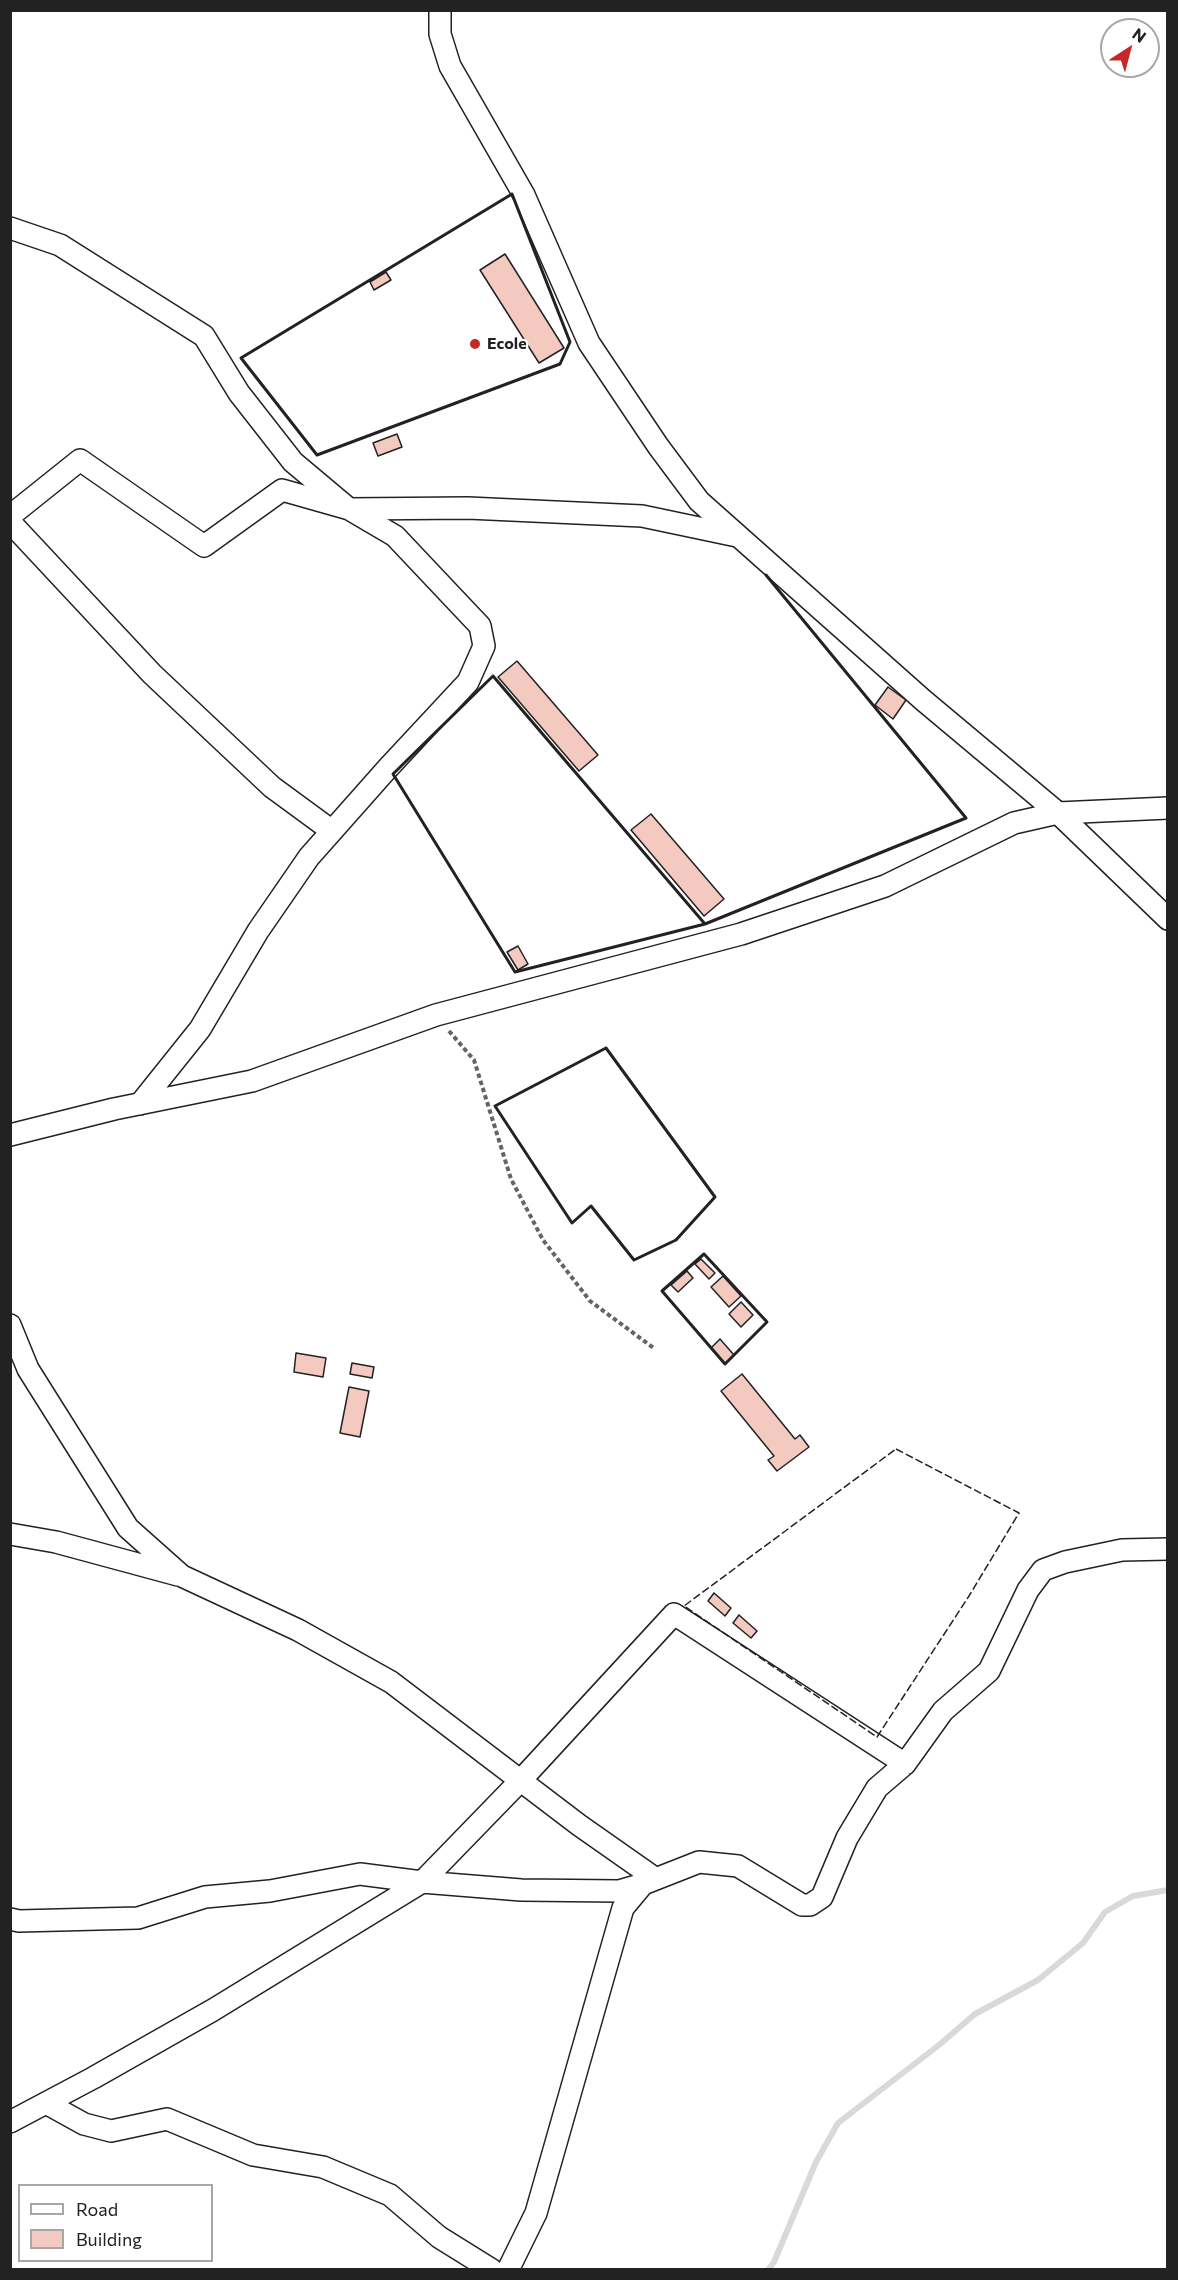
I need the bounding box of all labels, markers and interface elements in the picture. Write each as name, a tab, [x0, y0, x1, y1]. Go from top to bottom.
north arrow	[1100, 18, 1160, 78]
text: N	[1129, 23, 1150, 46]
place label: Ecole	[487, 334, 527, 354]
marker: Ecole	[468, 337, 482, 351]
legend	[18, 2184, 213, 2262]
text: Road	[76, 2198, 118, 2220]
text: Building	[76, 2228, 142, 2250]

